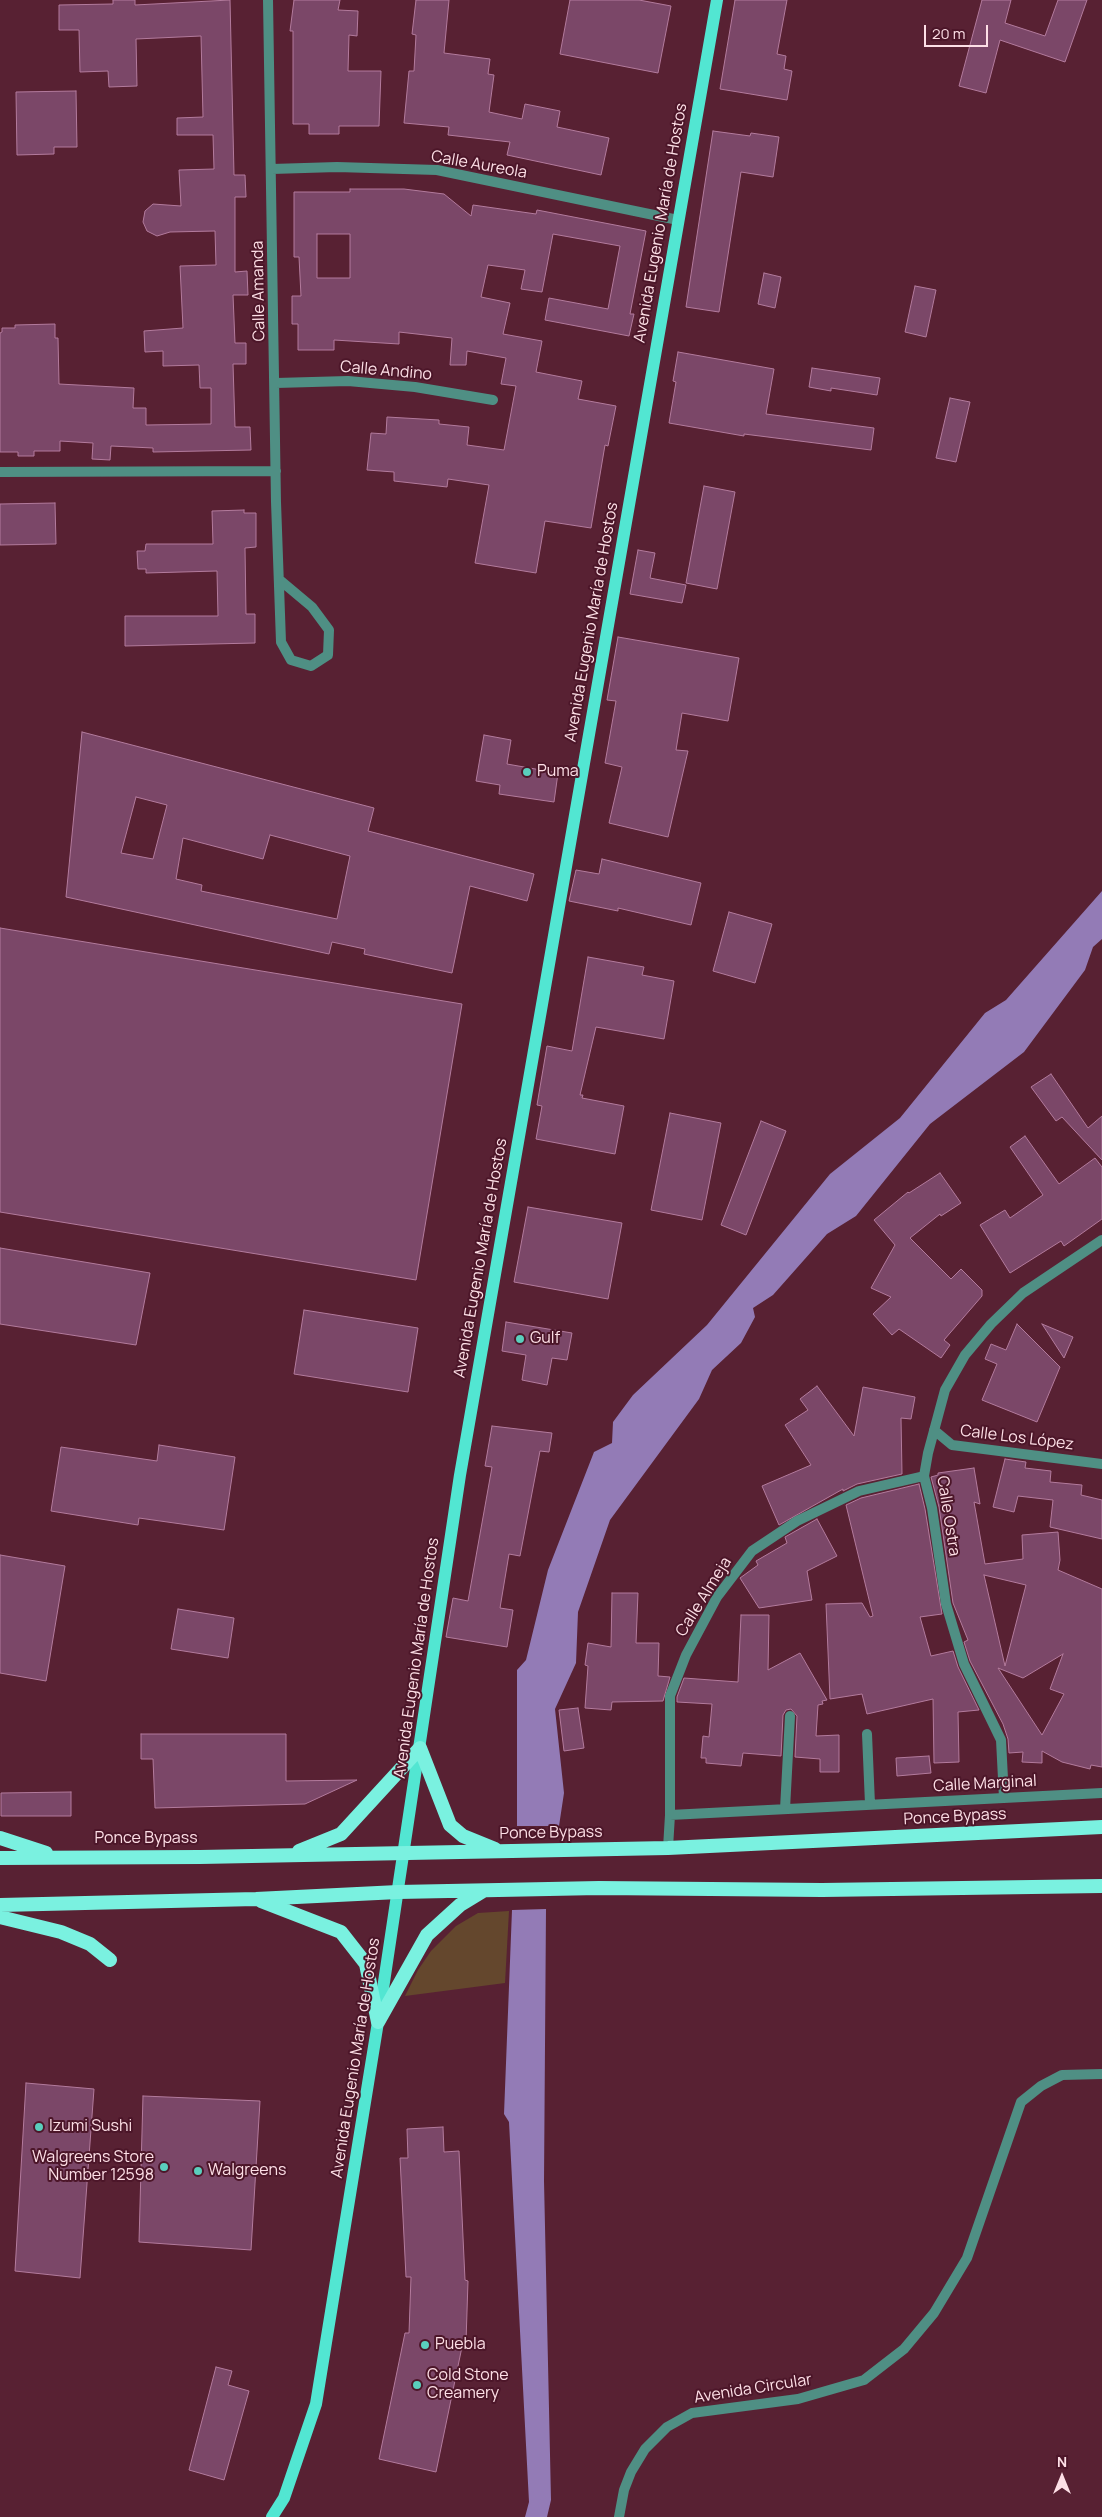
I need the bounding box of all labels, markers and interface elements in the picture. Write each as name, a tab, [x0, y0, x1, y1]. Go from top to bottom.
scale bar	[927, 15, 991, 47]
text: 20 m	[932, 23, 965, 44]
street label: Avenida Eugenio María de Hostos	[630, 102, 692, 344]
street label: Calle Aureola	[430, 147, 528, 183]
street label: Calle Amanda	[249, 240, 269, 342]
street label: Calle Andino	[339, 357, 433, 385]
street label: Avenida Eugenio María de Hostos	[561, 501, 623, 743]
place label: Puma	[537, 762, 579, 782]
marker: Puma	[521, 766, 533, 778]
street label: Avenida Eugenio María de Hostos	[450, 1137, 512, 1379]
place label: Gulf	[530, 1329, 560, 1349]
marker: Gulf	[514, 1333, 526, 1345]
street label: Calle Los López	[959, 1421, 1075, 1455]
street label: Calle Ostra	[932, 1474, 964, 1558]
street label: Avenida Eugenio María de Hostos	[391, 1536, 443, 1780]
street label: Calle Almeja	[672, 1554, 736, 1640]
street label: Calle Marginal	[933, 1772, 1037, 1796]
street label: Ponce Bypass	[903, 1805, 1007, 1829]
street label: Ponce Bypass	[499, 1823, 603, 1843]
street label: Ponce Bypass	[94, 1829, 198, 1849]
street label: Avenida Eugenio María de Hostos	[328, 1937, 384, 2179]
place label: Izumi Sushi	[49, 2117, 132, 2137]
marker: Izumi Sushi	[33, 2121, 45, 2133]
place label: Walgreens Store Number 12598	[32, 2148, 154, 2186]
marker: Walgreens Store Number 12598	[158, 2161, 170, 2173]
place label: Walgreens	[208, 2161, 286, 2181]
marker: Walgreens	[192, 2165, 204, 2177]
place label: Puebla	[435, 2335, 486, 2355]
marker: Puebla	[419, 2339, 431, 2351]
place label: Cold Stone Creamery	[427, 2366, 509, 2404]
street label: Avenida Circular	[693, 2370, 813, 2408]
marker: Cold Stone Creamery	[411, 2379, 423, 2391]
north arrow	[1037, 2452, 1087, 2502]
text: N	[1057, 2452, 1067, 2471]

